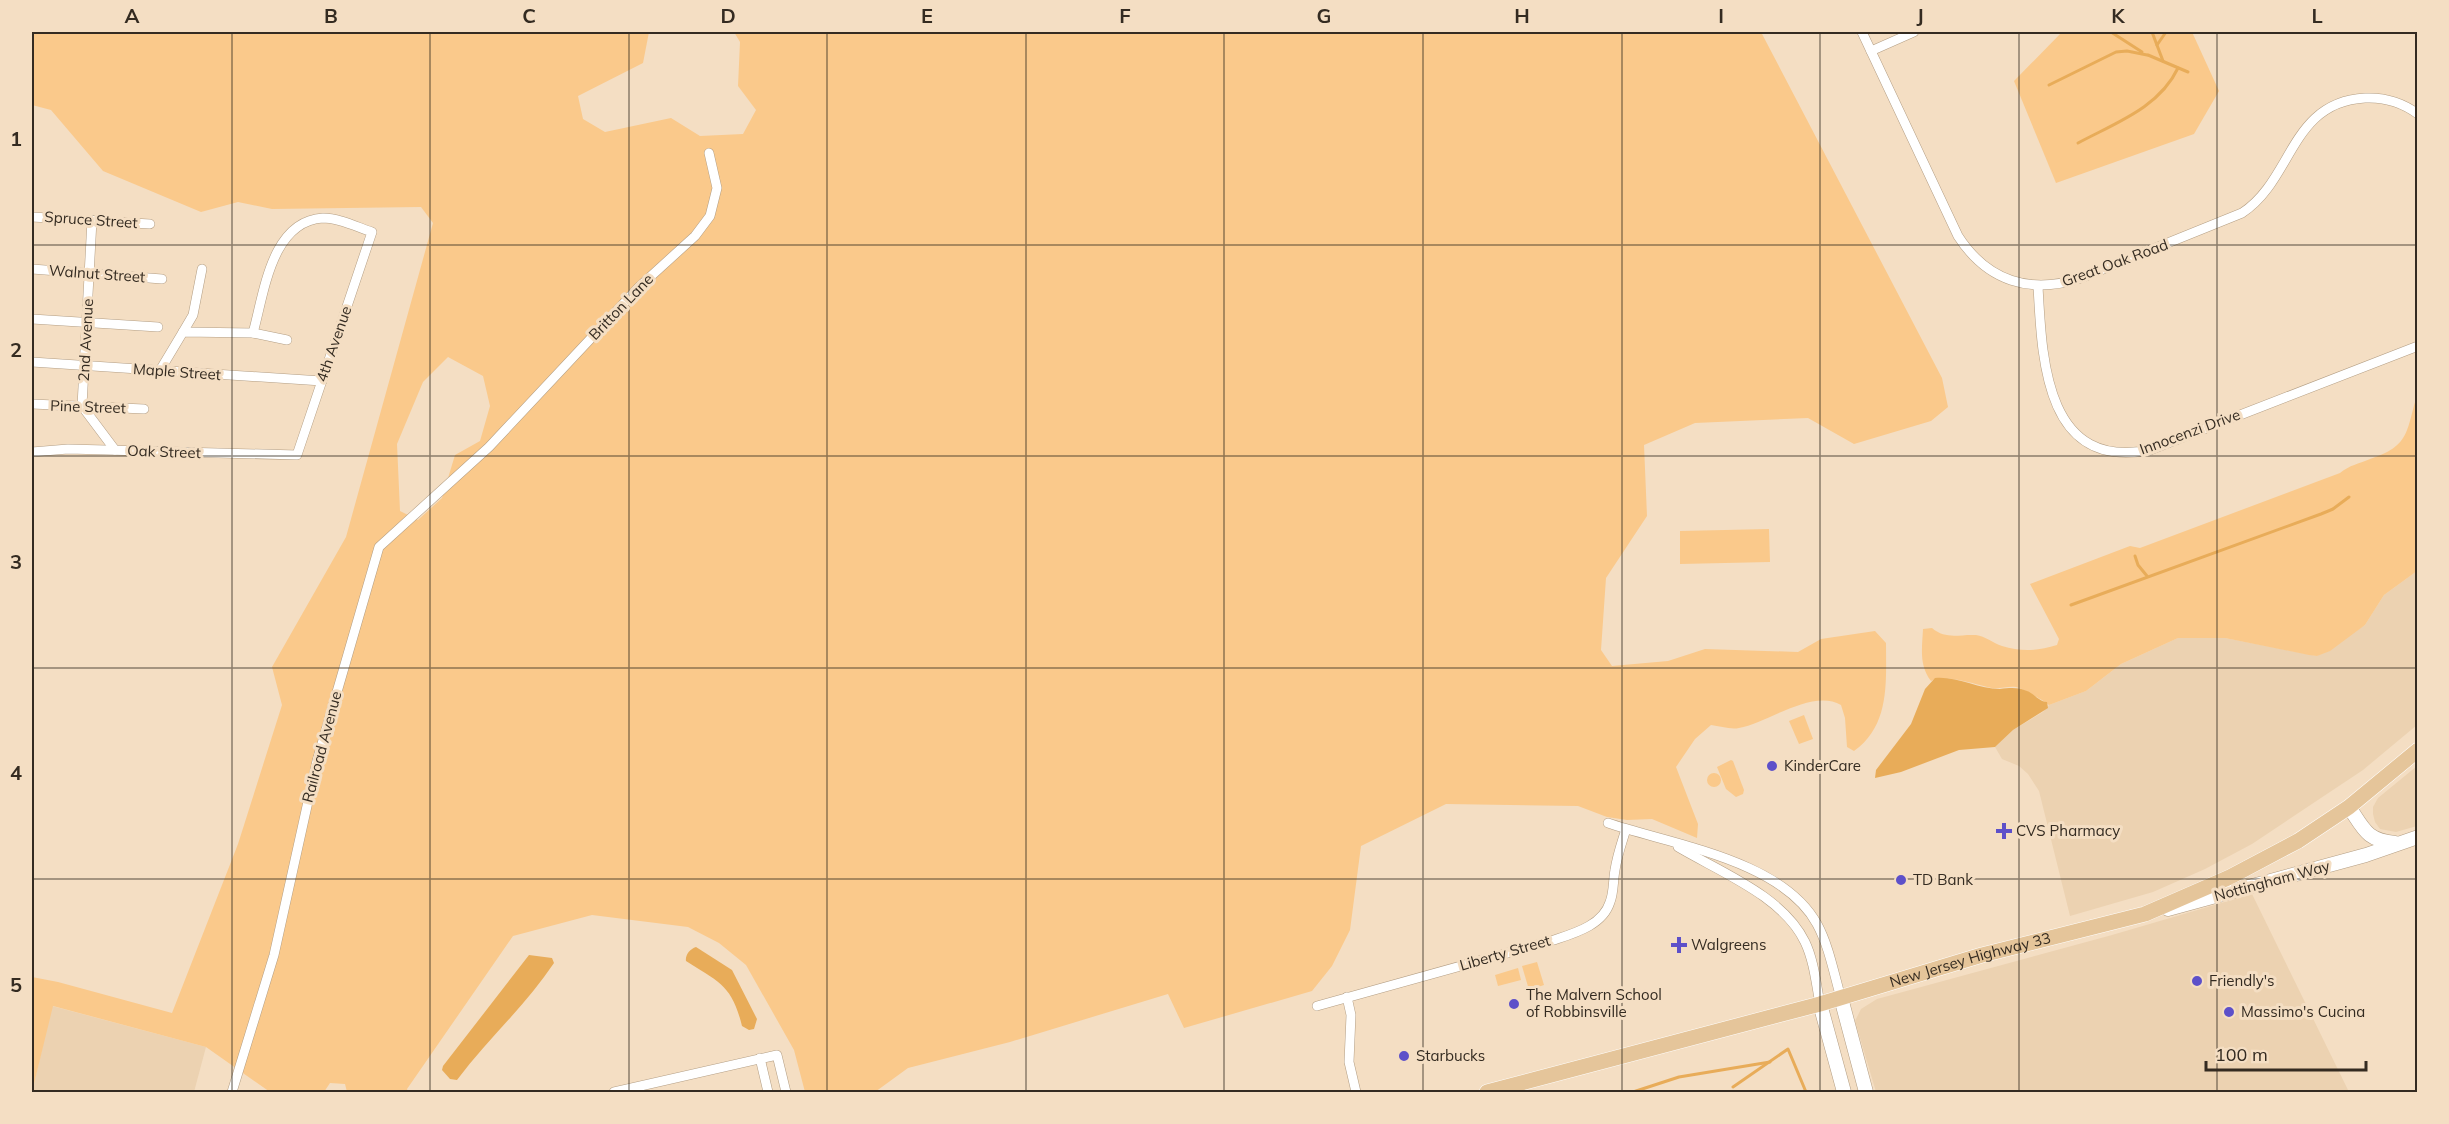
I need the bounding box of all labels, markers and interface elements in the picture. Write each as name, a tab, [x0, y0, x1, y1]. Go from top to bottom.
text: A	[125, 3, 140, 28]
text: B	[324, 3, 338, 28]
text: C	[522, 3, 536, 28]
text: D	[720, 3, 736, 28]
text: E	[921, 3, 933, 28]
text: F	[1119, 3, 1131, 28]
text: G	[1317, 3, 1331, 28]
text: H	[1514, 3, 1530, 28]
text: I	[1718, 3, 1724, 28]
text: J	[1916, 3, 1924, 28]
text: K	[2111, 3, 2125, 28]
text: L	[2311, 3, 2323, 28]
text: 1	[10, 126, 22, 151]
street label: Spruce Street	[44, 207, 138, 232]
street label: Great Oak Road	[2059, 235, 2171, 291]
street label: Walnut Street	[48, 261, 146, 286]
street label: Britton Lane	[584, 270, 657, 344]
street label: 2nd Avenue	[74, 298, 97, 382]
street label: 4th Avenue	[312, 303, 355, 384]
text: 2	[10, 337, 22, 362]
street label: Maple Street	[132, 359, 222, 384]
street label: Pine Street	[50, 396, 126, 417]
street label: Innocenzi Drive	[2137, 405, 2243, 459]
street label: Oak Street	[127, 441, 201, 462]
text: 3	[10, 549, 22, 574]
street label: Railroad Avenue	[298, 689, 346, 805]
place label: KinderCare	[1784, 756, 1861, 775]
marker: KinderCare	[1765, 759, 1779, 773]
text: 4	[10, 760, 22, 785]
place label: CVS Pharmacy	[2016, 821, 2120, 840]
marker: CVS Pharmacy	[1997, 824, 2011, 838]
street label: Nottingham Way	[2212, 856, 2332, 905]
place label: TD Bank	[1913, 870, 1973, 889]
marker: TD Bank	[1894, 873, 1908, 887]
street label: New Jersey Highway 33	[1887, 928, 2053, 991]
street label: Liberty Street	[1457, 931, 1552, 975]
place label: Walgreens	[1691, 935, 1766, 954]
marker: Walgreens	[1672, 938, 1686, 952]
place label: Friendly's	[2209, 971, 2275, 990]
text: 5	[10, 972, 22, 997]
marker: Friendly's	[2190, 974, 2204, 988]
place label: The Malvern School of Robbinsville	[1526, 985, 1662, 1021]
marker: The Malvern School of Robbinsville	[1507, 997, 1521, 1011]
place label: Massimo's Cucina	[2241, 1002, 2365, 1021]
marker: Massimo's Cucina	[2222, 1005, 2236, 1019]
scale bar	[2206, 1034, 2366, 1072]
text: 100 m	[2215, 1043, 2268, 1066]
place label: Starbucks	[1416, 1046, 1485, 1065]
marker: Starbucks	[1397, 1049, 1411, 1063]

